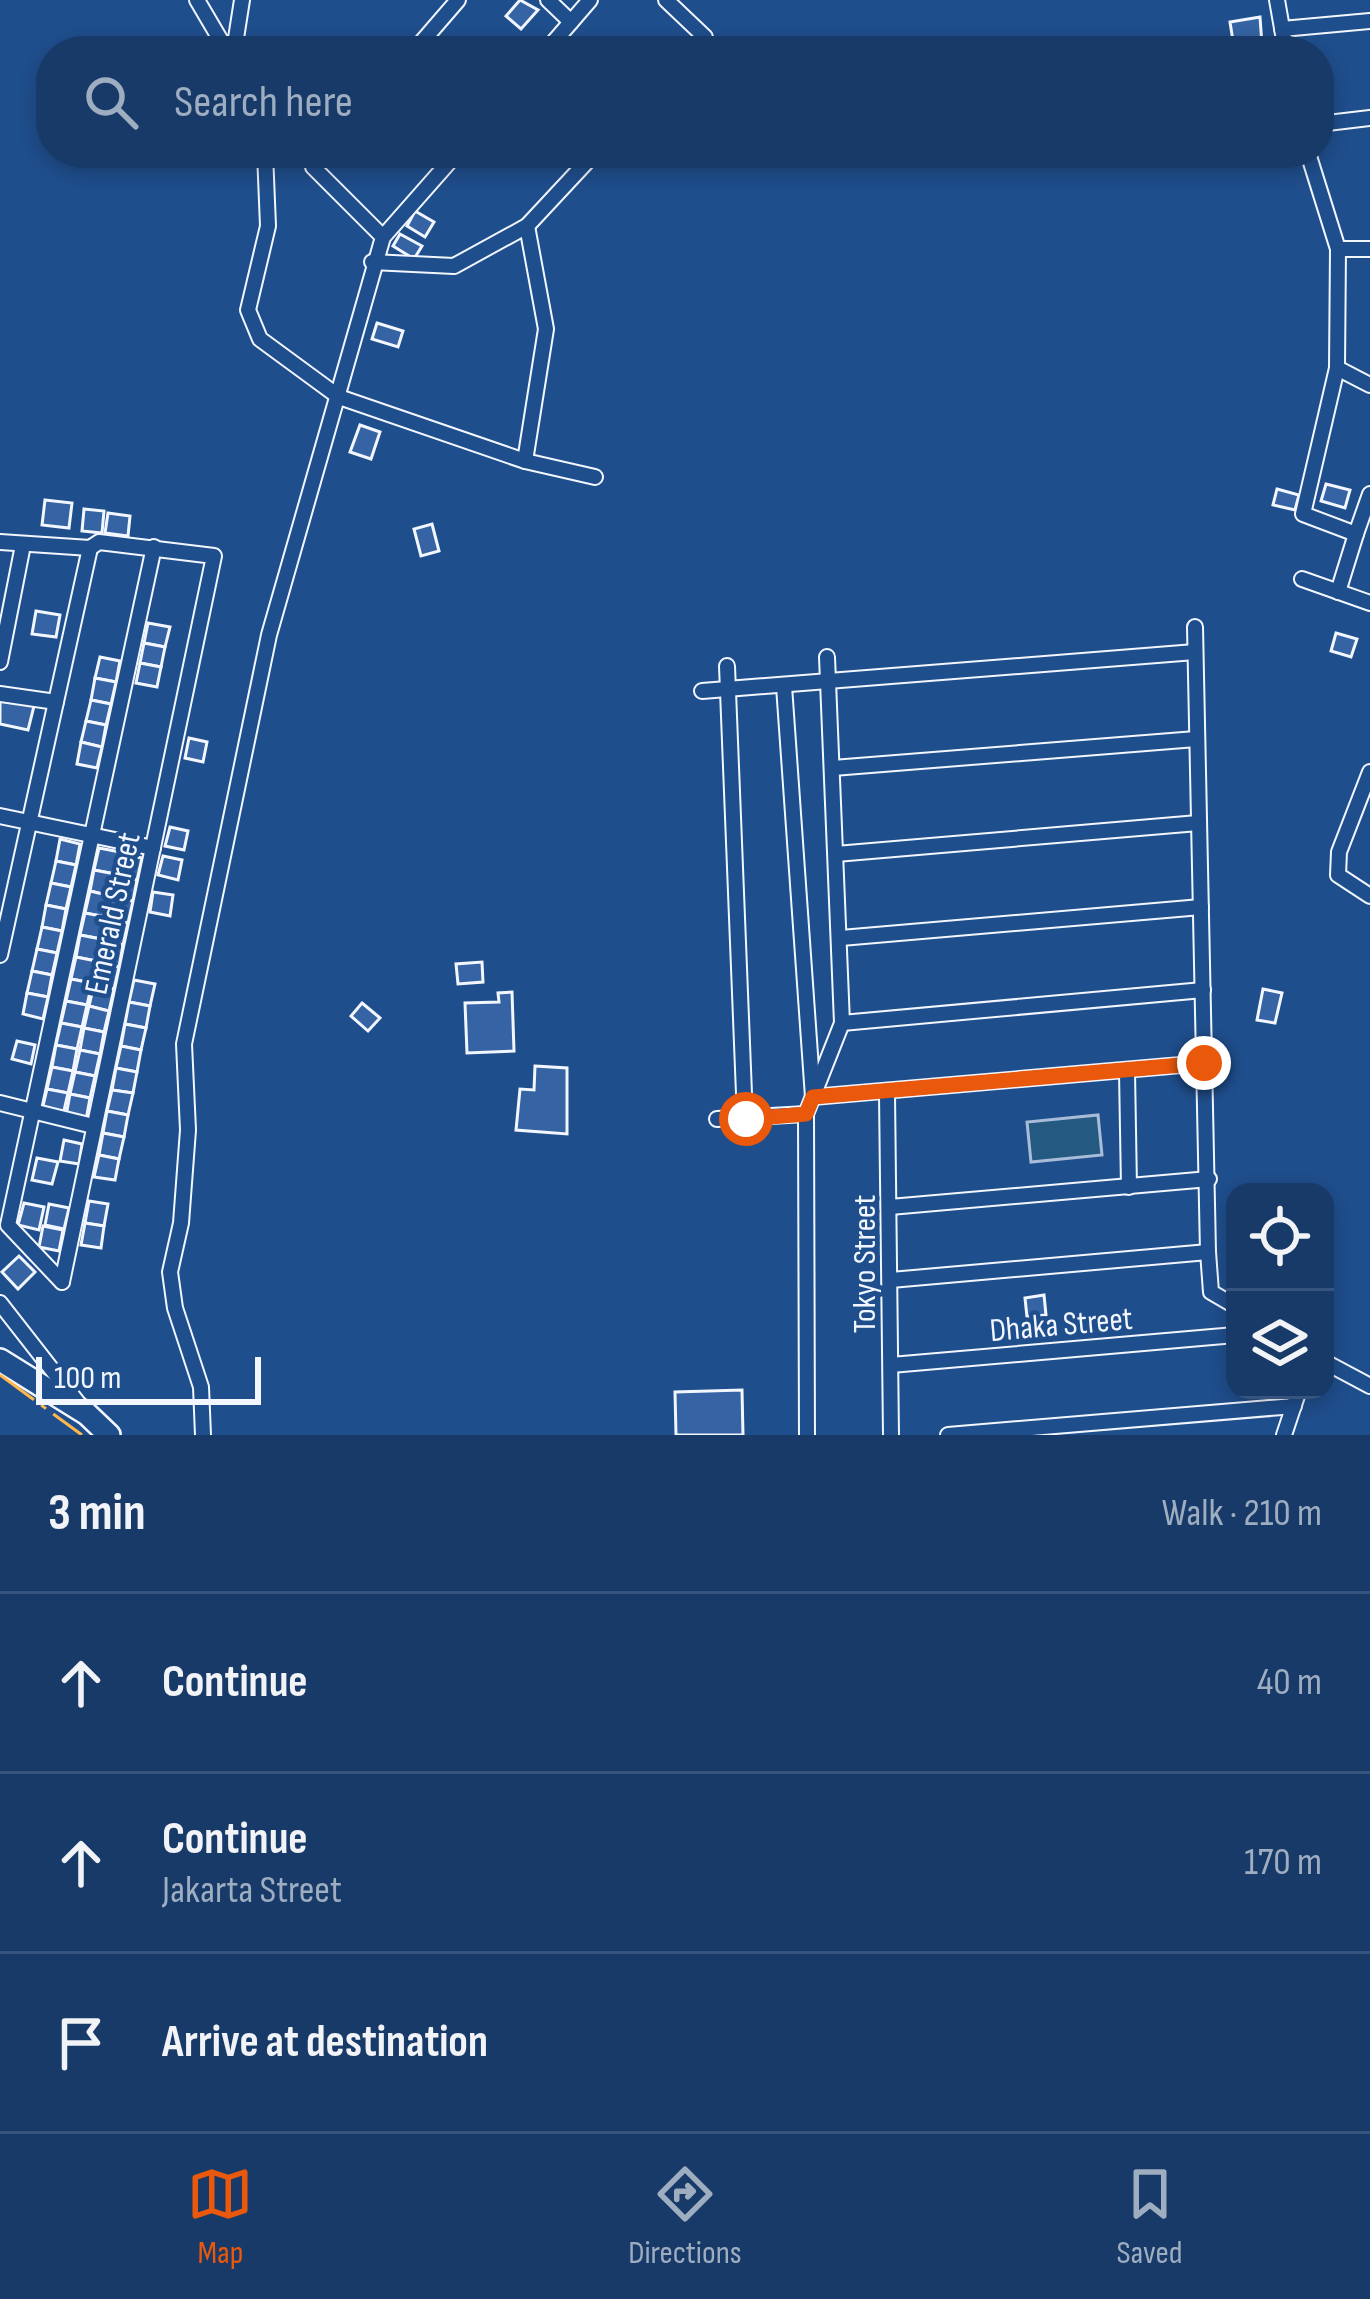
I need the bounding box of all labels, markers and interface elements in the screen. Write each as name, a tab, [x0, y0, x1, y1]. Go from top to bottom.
search box	[36, 36, 1334, 168]
icon: search	[78, 69, 144, 135]
text: Search here	[174, 75, 353, 130]
street label: Emerald Street	[76, 829, 150, 998]
route end	[1177, 1036, 1231, 1090]
route start	[719, 1092, 773, 1146]
map controls	[1226, 1183, 1334, 1399]
button: locate	[1226, 1183, 1334, 1291]
street label: Tokyo Street	[845, 1195, 885, 1333]
button: layers	[1226, 1291, 1334, 1399]
street label: Dhaka Street	[988, 1299, 1134, 1351]
scale bar	[36, 1351, 261, 1404]
text: 100 m	[54, 1358, 121, 1398]
text: 3 min	[48, 1483, 146, 1544]
text: Walk · 210 m	[1162, 1490, 1322, 1537]
icon: ahead	[48, 1650, 114, 1716]
text: Continue	[162, 1655, 308, 1710]
text: 40 m	[1257, 1659, 1322, 1706]
text: Continue	[162, 1812, 308, 1867]
icon: ahead	[48, 1830, 114, 1896]
text: 170 m	[1244, 1839, 1322, 1886]
text: Jakarta Street	[162, 1867, 342, 1914]
icon: arrive	[48, 2010, 114, 2076]
text: Arrive at destination	[162, 2015, 488, 2070]
tab: Map	[187, 2161, 253, 2273]
tab: Directions	[628, 2161, 742, 2273]
tab: Saved	[1116, 2161, 1183, 2273]

